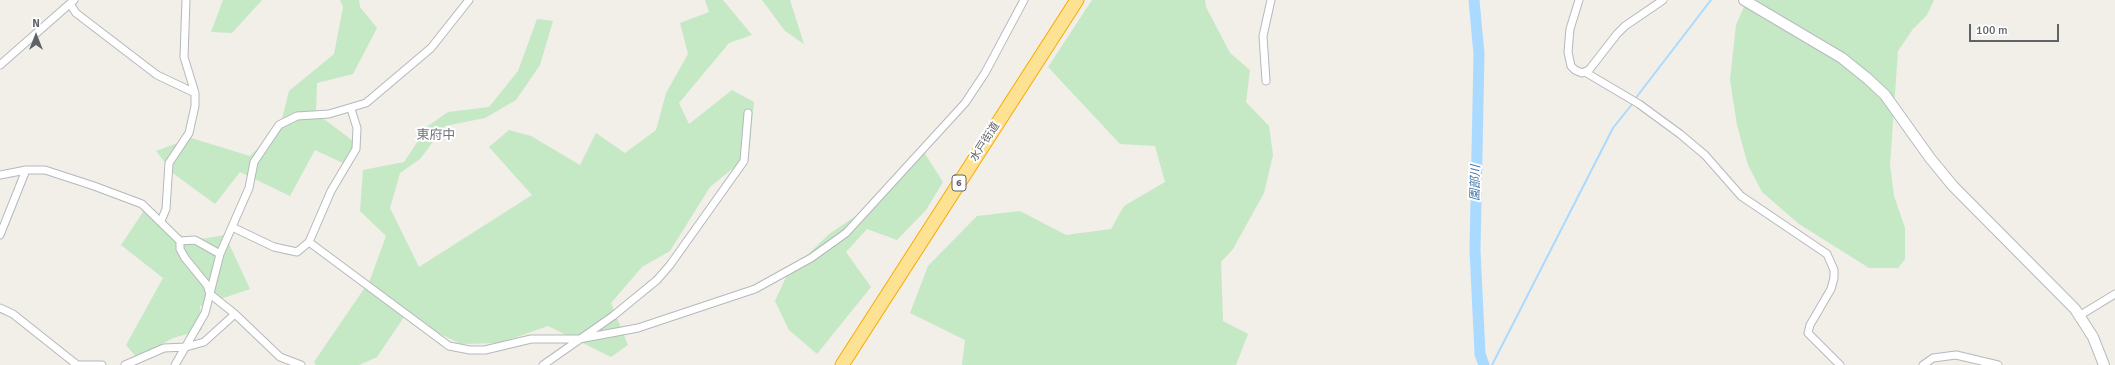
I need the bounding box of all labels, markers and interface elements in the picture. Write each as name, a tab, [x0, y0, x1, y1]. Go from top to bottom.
north arrow	[16, 16, 56, 56]
scale bar	[1971, 16, 2061, 42]
text: N	[32, 17, 40, 30]
text: 100 m	[1976, 23, 2008, 38]
street label: 水戸街道	[967, 120, 1003, 164]
district label: 東府中	[417, 128, 455, 144]
water label: 園部川	[1468, 165, 1484, 201]
road number: 6	[952, 175, 966, 191]

